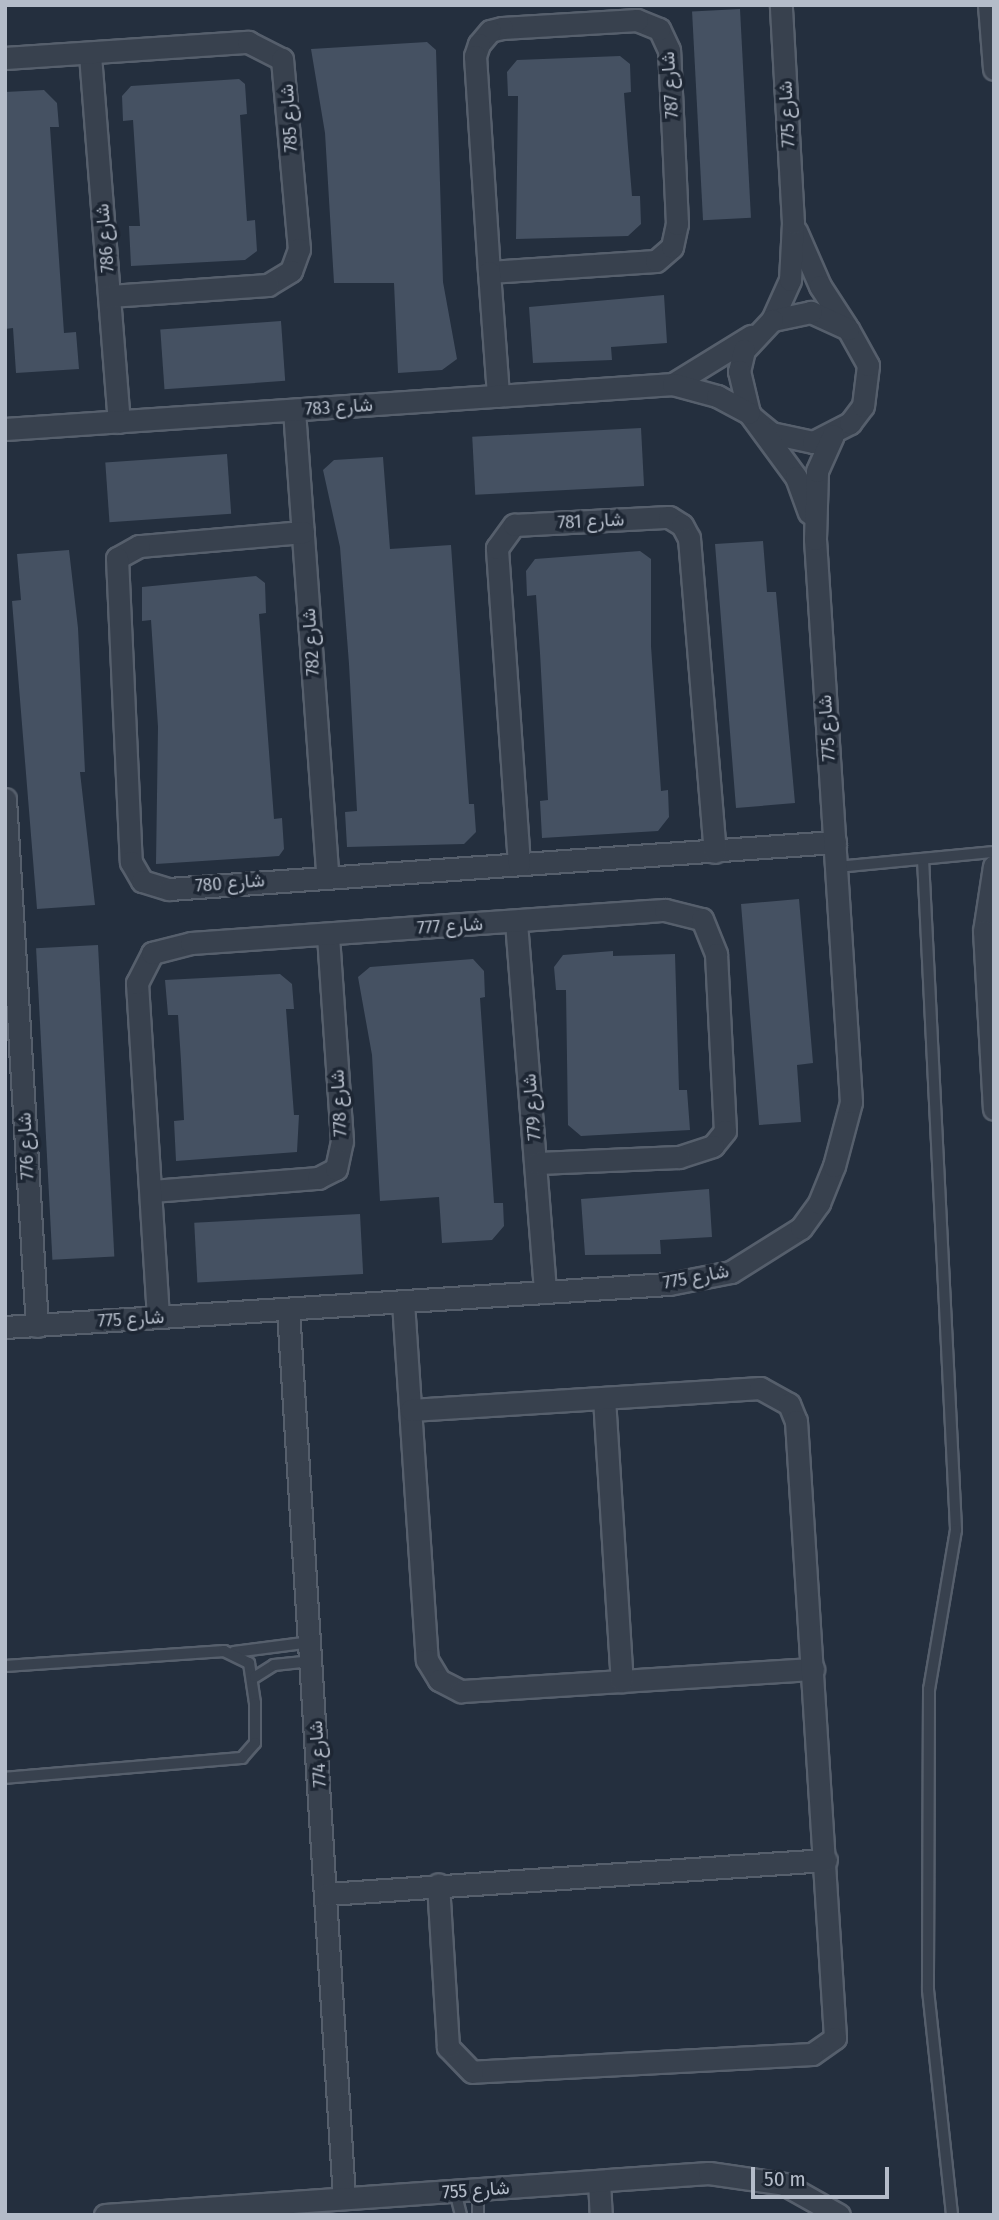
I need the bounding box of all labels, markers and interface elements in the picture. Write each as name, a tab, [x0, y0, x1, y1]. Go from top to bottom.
street label: شارع 787	[656, 51, 684, 119]
street label: شارع 775	[774, 80, 800, 148]
street label: شارع 785	[275, 83, 303, 153]
street label: شارع 786	[91, 203, 119, 273]
street label: شارع 783	[304, 393, 374, 421]
street label: شارع 781	[557, 508, 625, 534]
street label: شارع 782	[297, 607, 325, 677]
street label: شارع 775	[813, 694, 841, 762]
street label: شارع 780	[194, 869, 266, 897]
street label: شارع 777	[416, 912, 484, 940]
street label: شارع 778	[326, 1069, 352, 1137]
street label: شارع 779	[518, 1073, 546, 1141]
street label: شارع 776	[13, 1112, 39, 1180]
street label: شارع 775	[661, 1259, 731, 1295]
street label: شارع 775	[97, 1305, 165, 1333]
street label: شارع 774	[304, 1720, 332, 1788]
scale bar	[754, 2154, 892, 2198]
text: 50 m	[764, 2166, 806, 2192]
street label: شارع 755	[442, 2176, 510, 2204]

